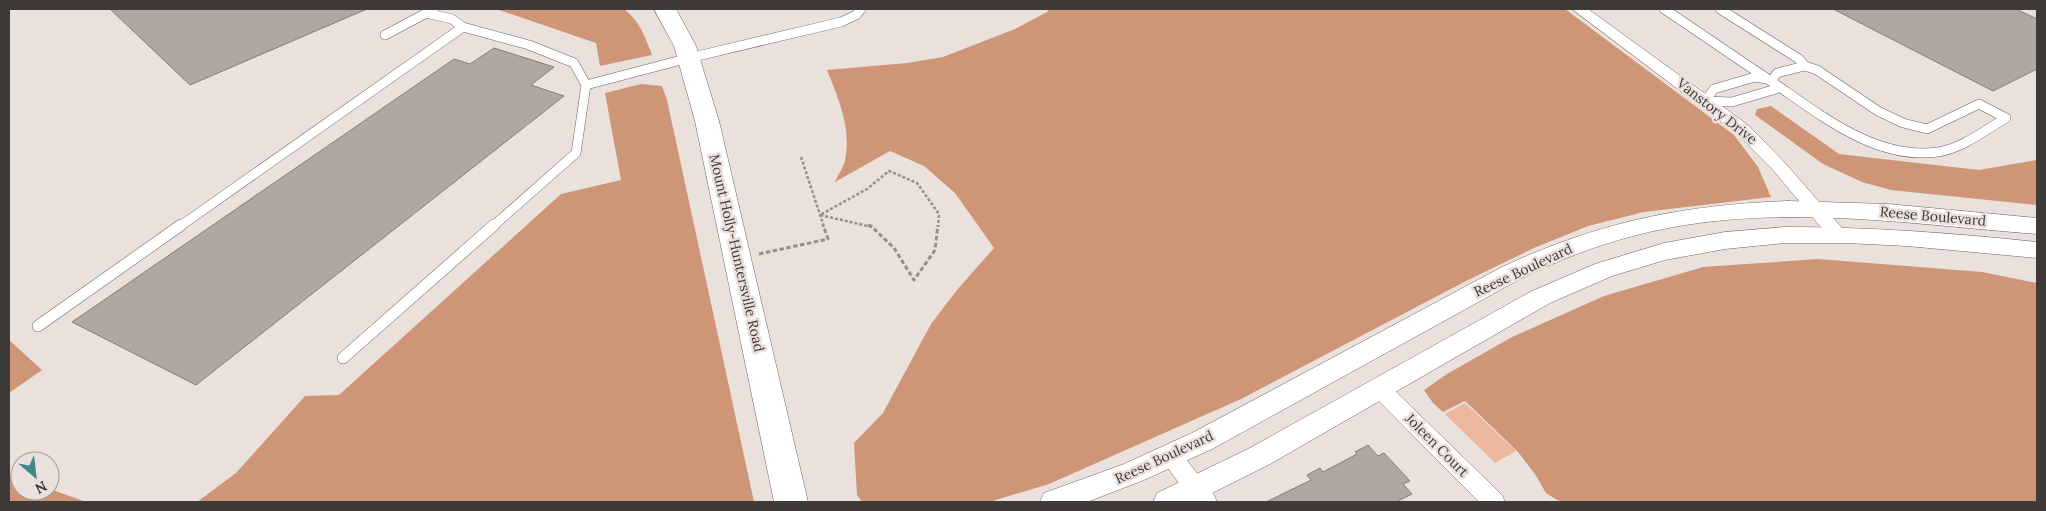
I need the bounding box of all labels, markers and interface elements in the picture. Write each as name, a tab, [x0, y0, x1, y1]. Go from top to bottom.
street label: Vanstory Drive	[1672, 73, 1761, 148]
street label: Mount Holly-Huntersville Road	[705, 152, 769, 354]
street label: Reese Boulevard	[1879, 202, 1987, 230]
street label: Reese Boulevard	[1471, 239, 1575, 301]
street label: Joleen Court	[1401, 409, 1473, 481]
street label: Reese Boulevard	[1112, 426, 1216, 488]
north arrow	[10, 451, 60, 501]
text: N	[32, 477, 50, 498]

